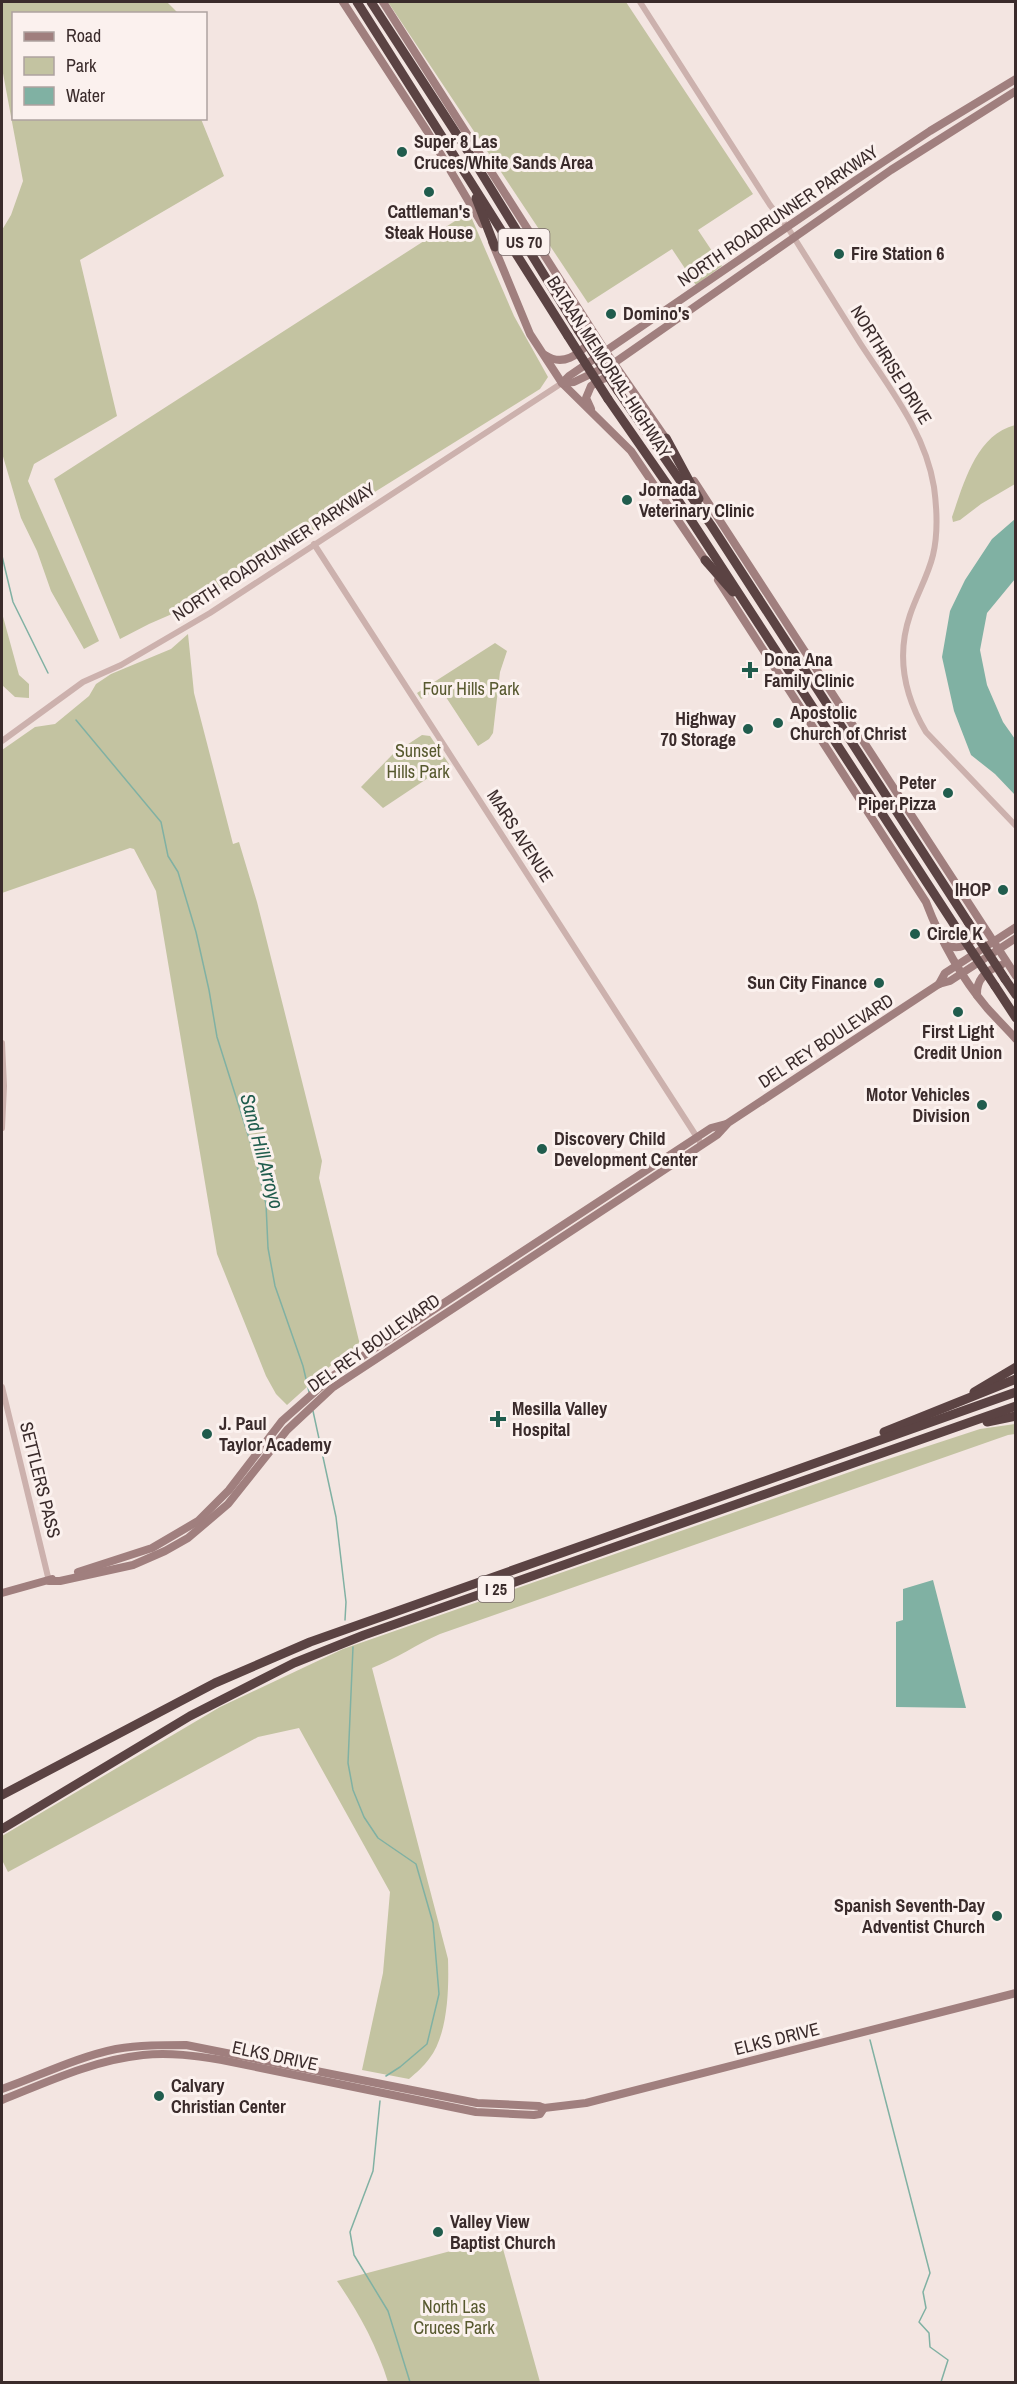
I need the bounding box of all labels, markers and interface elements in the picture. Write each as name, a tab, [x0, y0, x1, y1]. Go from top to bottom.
legend	[12, 12, 207, 120]
text: Road	[66, 23, 101, 48]
text: Park	[66, 53, 97, 78]
text: Water	[66, 83, 105, 108]
place label: Super 8 Las Cruces/White Sands Area	[414, 129, 594, 175]
street label: NORTH ROADRUNNER PARKWAY	[672, 139, 883, 292]
marker: Super 8 Las Cruces/White Sands Area	[395, 145, 409, 159]
marker: Cattleman's Steak House	[422, 185, 436, 199]
place label: Cattleman's Steak House	[385, 199, 473, 245]
road number: US 70	[498, 229, 550, 255]
place label: Fire Station 6	[851, 241, 945, 266]
marker: Fire Station 6	[832, 247, 846, 261]
street label: BATAAN MEMORIAL HIGHWAY	[541, 271, 678, 463]
street label: NORTHRISE DRIVE	[845, 300, 938, 429]
place label: Domino's	[623, 301, 690, 326]
marker: Domino's	[604, 307, 618, 321]
street label: NORTH ROADRUNNER PARKWAY	[167, 476, 380, 627]
place label: Jornada Veterinary Clinic	[639, 477, 754, 523]
marker: Jornada Veterinary Clinic	[620, 493, 634, 507]
place label: Dona Ana Family Clinic	[764, 647, 854, 693]
marker: Dona Ana Family Clinic	[741, 661, 759, 679]
park label: Four Hills Park	[423, 676, 520, 701]
place label: Apostolic Church of Christ	[790, 700, 907, 746]
place label: Highway 70 Storage	[661, 706, 737, 752]
marker: Apostolic Church of Christ	[771, 716, 785, 730]
marker: Highway 70 Storage	[741, 722, 755, 736]
park label: Sunset Hills Park	[386, 738, 450, 784]
place label: Peter Piper Pizza	[858, 770, 937, 816]
street label: MARS AVENUE	[481, 785, 560, 887]
marker: Peter Piper Pizza	[941, 786, 955, 800]
place label: IHOP	[955, 877, 991, 902]
marker: IHOP	[996, 883, 1010, 897]
place label: Circle K	[927, 921, 983, 946]
marker: Circle K	[908, 927, 922, 941]
place label: Sun City Finance	[747, 970, 867, 995]
marker: Sun City Finance	[872, 976, 886, 990]
street label: DEL REY BOULEVARD	[753, 987, 898, 1094]
marker: First Light Credit Union	[951, 1005, 965, 1019]
place label: First Light Credit Union	[914, 1019, 1002, 1065]
place label: Motor Vehicles Division	[866, 1082, 970, 1128]
water label: Sand Hill Arroyo	[234, 1090, 291, 1212]
marker: Motor Vehicles Division	[975, 1098, 989, 1112]
place label: Discovery Child Development Center	[554, 1126, 698, 1172]
marker: Discovery Child Development Center	[535, 1142, 549, 1156]
street label: DEL REY BOULEVARD	[302, 1287, 445, 1398]
place label: Mesilla Valley Hospital	[512, 1396, 608, 1442]
marker: Mesilla Valley Hospital	[489, 1410, 507, 1428]
place label: J. Paul Taylor Academy	[219, 1411, 332, 1457]
street label: SETTLERS PASS	[14, 1419, 67, 1541]
marker: J. Paul Taylor Academy	[200, 1427, 214, 1441]
road number: I 25	[478, 1576, 514, 1602]
place label: Spanish Seventh-Day Adventist Church	[834, 1893, 986, 1939]
marker: Spanish Seventh-Day Adventist Church	[990, 1909, 1004, 1923]
street label: ELKS DRIVE	[732, 2016, 822, 2061]
street label: ELKS DRIVE	[230, 2034, 320, 2077]
place label: Calvary Christian Center	[171, 2073, 286, 2119]
marker: Calvary Christian Center	[152, 2089, 166, 2103]
place label: Valley View Baptist Church	[450, 2209, 556, 2255]
marker: Valley View Baptist Church	[431, 2225, 445, 2239]
park label: North Las Cruces Park	[413, 2294, 495, 2340]

